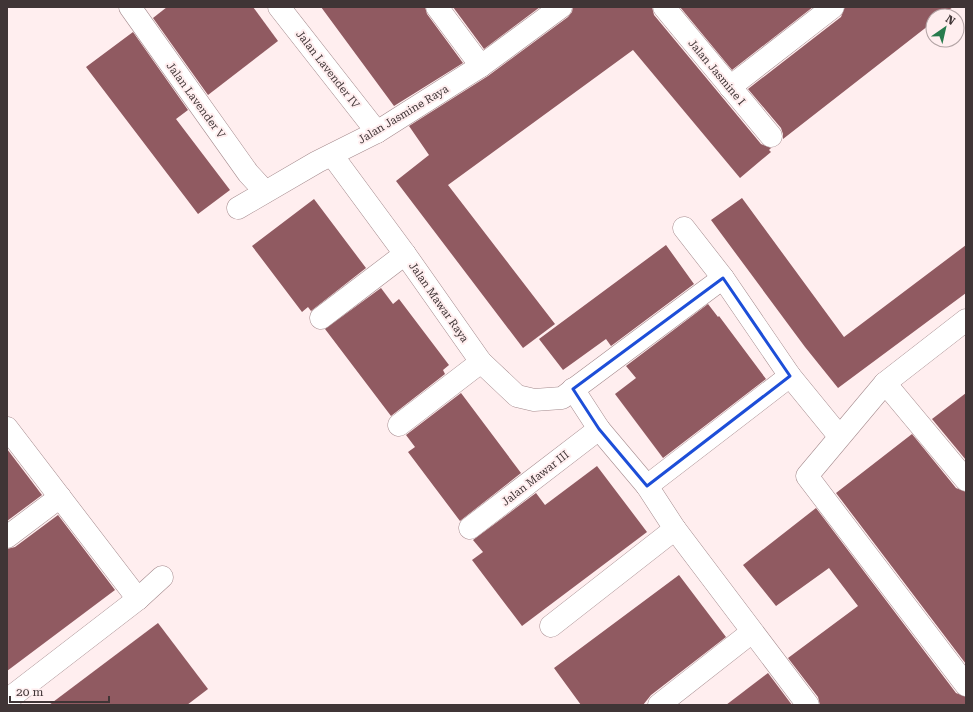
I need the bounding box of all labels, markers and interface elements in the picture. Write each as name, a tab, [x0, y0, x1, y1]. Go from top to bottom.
north arrow	[925, 8, 965, 48]
text: N	[943, 12, 958, 28]
street label: Jalan Lavender IV	[293, 28, 362, 111]
street label: Jalan Jasmine I	[685, 37, 748, 108]
street label: Jalan Lavender V	[164, 60, 228, 141]
street label: Jalan Jasmine Raya	[356, 82, 451, 147]
street label: Jalan Mawar Raya	[406, 260, 471, 345]
street label: Jalan Mawar III	[499, 448, 572, 509]
scale bar	[10, 678, 109, 704]
text: 20 m	[16, 685, 43, 699]

